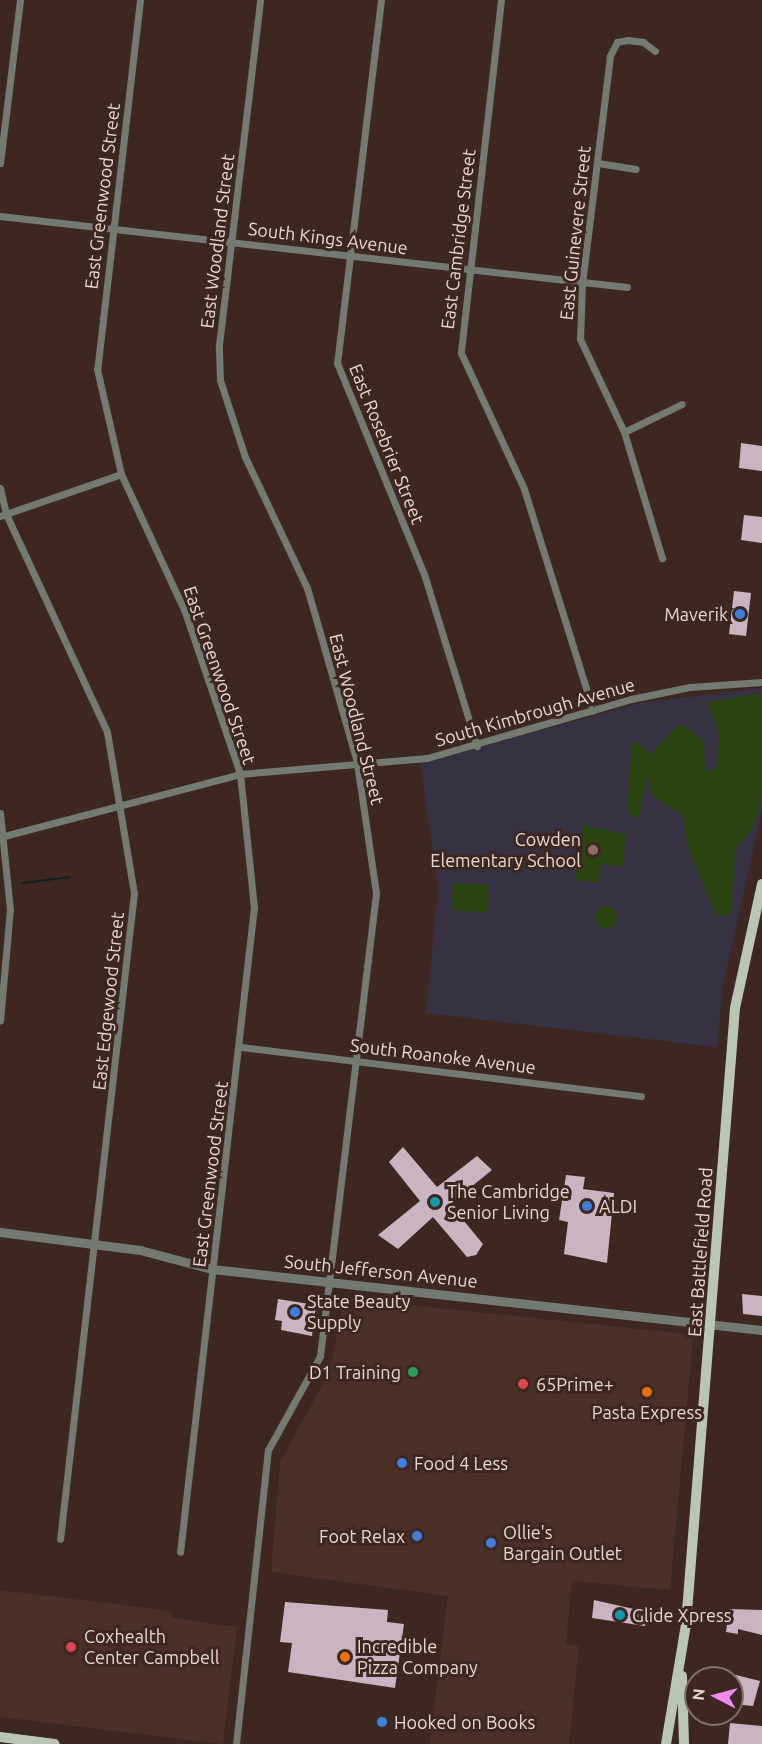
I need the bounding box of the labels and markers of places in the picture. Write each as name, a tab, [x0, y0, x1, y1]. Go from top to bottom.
place label: Maverik	[664, 603, 728, 625]
marker: Maverik	[733, 607, 747, 621]
place label: Cowden Elementary School	[430, 829, 581, 872]
marker: Cowden Elementary School	[586, 843, 600, 857]
place label: The Cambridge Senior Living	[447, 1181, 570, 1224]
marker: The Cambridge Senior Living	[428, 1195, 442, 1209]
place label: ALDI	[599, 1195, 637, 1217]
marker: ALDI	[580, 1199, 594, 1213]
place label: State Beauty Supply	[307, 1291, 410, 1334]
marker: State Beauty Supply	[288, 1305, 302, 1319]
place label: D1 Training	[309, 1361, 401, 1383]
marker: D1 Training	[406, 1365, 420, 1379]
place label: 65Prime+	[536, 1373, 614, 1395]
marker: 65Prime+	[514, 1375, 532, 1393]
marker: Pasta Express	[640, 1385, 654, 1399]
place label: Pasta Express	[592, 1401, 702, 1423]
place label: Food 4 Less	[414, 1452, 508, 1474]
marker: Food 4 Less	[395, 1456, 409, 1470]
place label: Ollie's Bargain Outlet	[503, 1522, 622, 1564]
place label: Foot Relax	[319, 1525, 405, 1547]
marker: Foot Relax	[410, 1529, 424, 1543]
marker: Ollie's Bargain Outlet	[484, 1536, 498, 1550]
place label: Glide Xpress	[632, 1604, 732, 1626]
marker: Glide Xpress	[613, 1608, 627, 1622]
place label: Coxhealth Center Campbell	[84, 1626, 219, 1668]
place label: Incredible Pizza Company	[357, 1636, 478, 1678]
marker: Coxhealth Center Campbell	[62, 1638, 80, 1656]
marker: Incredible Pizza Company	[338, 1650, 352, 1664]
place label: Hooked on Books	[394, 1711, 535, 1733]
marker: Hooked on Books	[375, 1715, 389, 1729]

